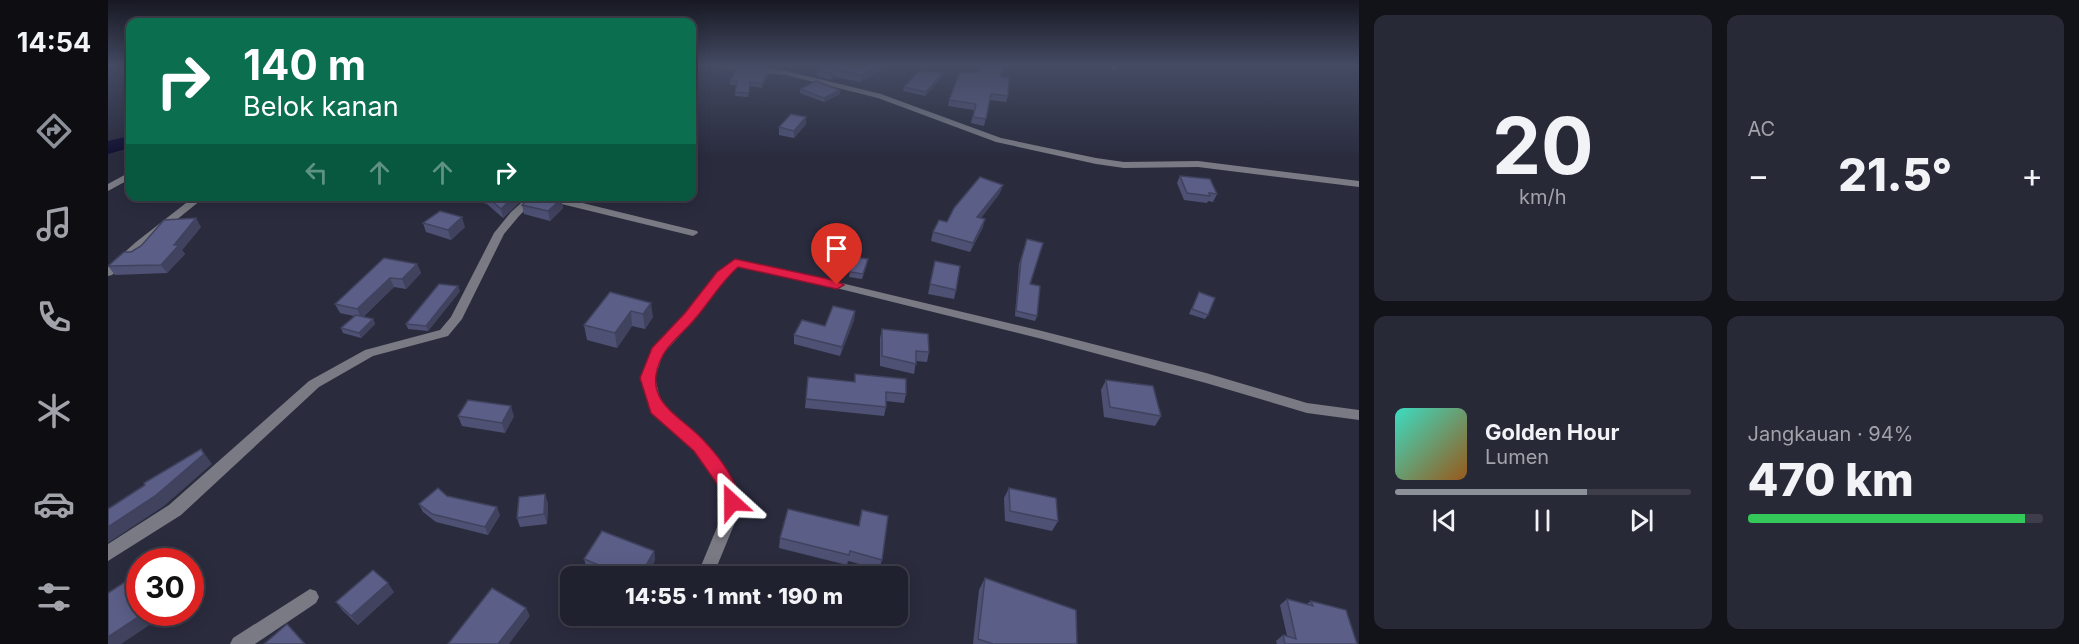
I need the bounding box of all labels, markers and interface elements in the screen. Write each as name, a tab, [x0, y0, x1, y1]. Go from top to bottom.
text: 14:54	[17, 26, 91, 59]
text: 140 m	[243, 39, 366, 90]
icon: right	[144, 42, 222, 120]
text: Belok kanan	[243, 90, 399, 123]
text: 20	[1492, 98, 1594, 193]
icon: directions	[33, 110, 75, 152]
text: AC	[1748, 117, 1775, 141]
text: 21.5°	[1838, 147, 1952, 202]
text: −	[1748, 155, 1769, 195]
text: +	[2021, 155, 2043, 195]
icon: left	[300, 156, 333, 189]
icon: ahead	[363, 156, 396, 189]
icon: ahead	[426, 156, 459, 189]
icon: right	[489, 156, 522, 189]
text: km/h	[1519, 185, 1567, 209]
icon: music	[33, 203, 75, 245]
pin	[811, 223, 862, 285]
icon: arrive	[820, 232, 853, 265]
icon: phone	[33, 296, 75, 338]
icon: climate	[33, 390, 75, 432]
text: Golden Hour	[1485, 419, 1619, 445]
text: Jangkauan · 94%	[1748, 422, 1913, 446]
text: Lumen	[1485, 445, 1549, 469]
text: 470 km	[1748, 452, 1914, 507]
position arrow	[700, 470, 764, 534]
icon: car	[33, 483, 75, 525]
icon: previous	[1428, 504, 1461, 537]
icon: pause	[1526, 504, 1559, 537]
icon: next	[1625, 504, 1658, 537]
speed limit sign: 30	[126, 548, 204, 626]
icon: filters	[33, 576, 75, 618]
text: 14:55 · 1 mnt · 190 m	[625, 583, 843, 609]

